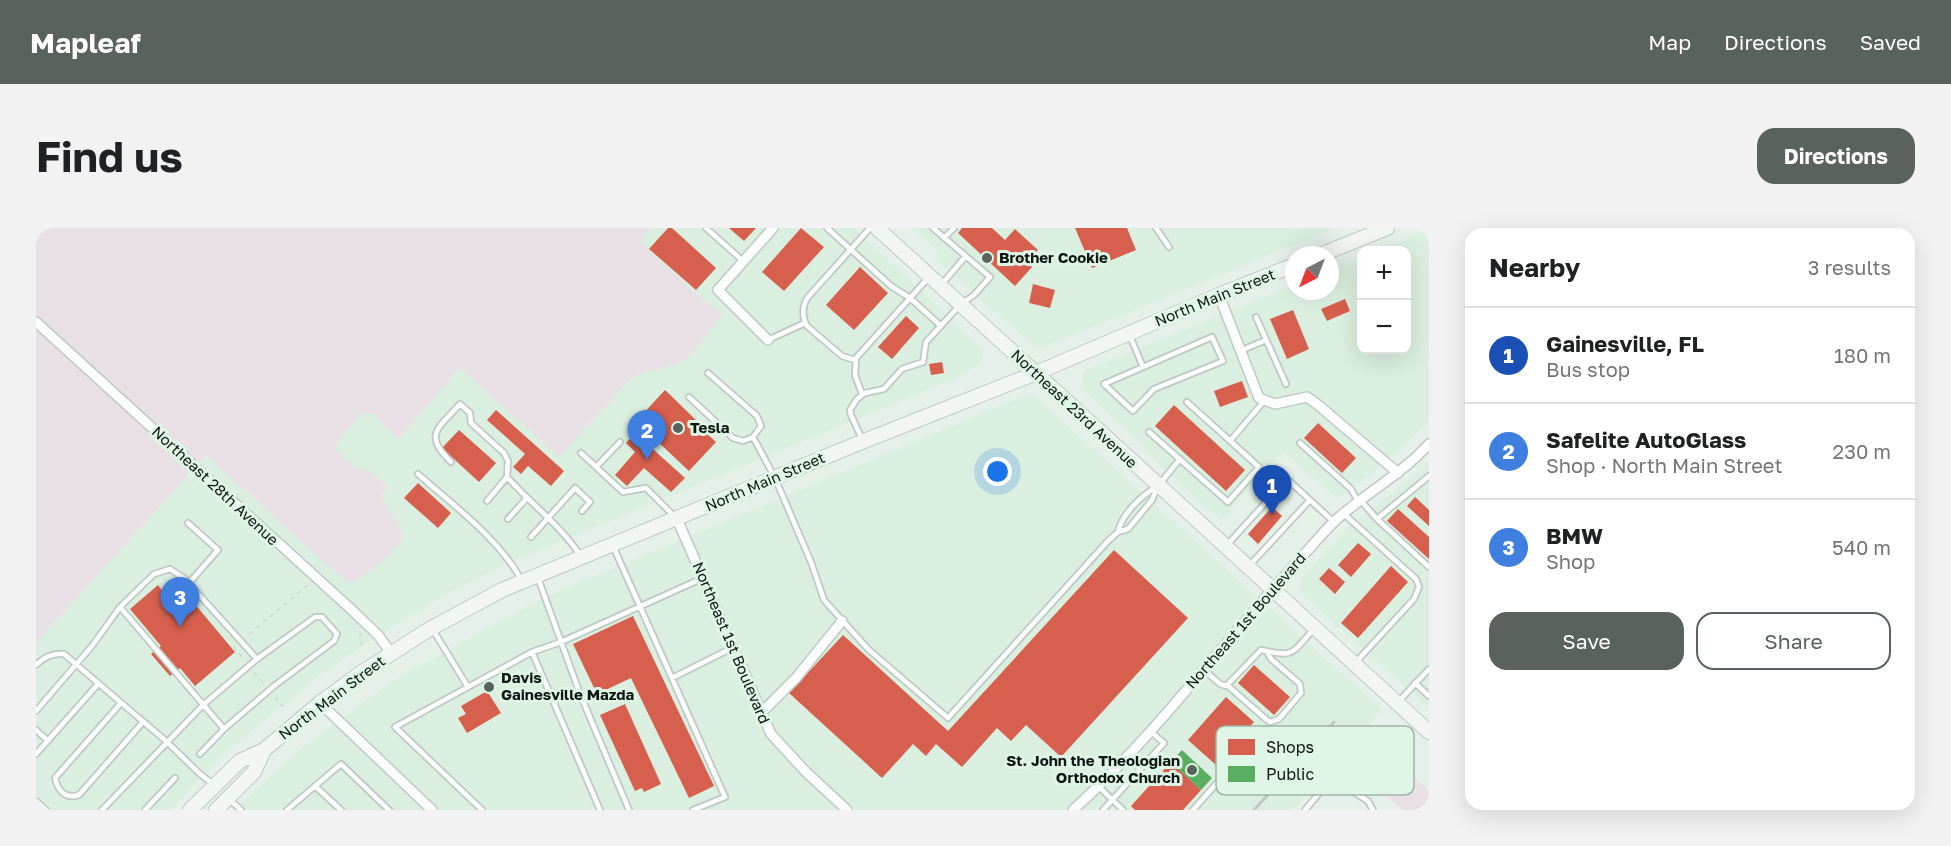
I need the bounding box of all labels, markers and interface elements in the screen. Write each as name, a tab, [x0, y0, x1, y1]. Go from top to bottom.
text: Mapleaf	[30, 26, 141, 59]
text: Map	[1648, 29, 1691, 55]
text: Directions	[1724, 29, 1827, 55]
text: Saved	[1860, 29, 1921, 55]
button: Directions	[1757, 128, 1915, 184]
text: Find us	[36, 131, 183, 181]
north arrow	[1285, 246, 1339, 300]
map controls	[1357, 246, 1411, 354]
button: +	[1357, 246, 1411, 300]
place label: Brother Cookie	[999, 248, 1108, 266]
marker: Brother Cookie	[980, 251, 994, 265]
text: Nearby	[1489, 252, 1580, 283]
text: 3 results	[1808, 255, 1891, 279]
street label: North Main Street	[1152, 265, 1277, 329]
button: −	[1357, 300, 1411, 354]
text: Gainesville, FL	[1546, 330, 1704, 357]
text: 1	[1503, 343, 1514, 367]
text: 180 m	[1834, 343, 1891, 367]
street label: Northeast 23rd Avenue	[1008, 345, 1142, 472]
text: Bus stop	[1546, 357, 1630, 381]
pin: 2	[628, 410, 666, 460]
place label: Tesla	[690, 418, 730, 436]
marker: Tesla	[671, 421, 685, 435]
street label: Northeast 28th Avenue	[149, 422, 283, 549]
text: Safelite AutoGlass	[1546, 426, 1746, 453]
text: 2	[1502, 439, 1515, 463]
text: 230 m	[1833, 439, 1891, 463]
street label: North Main Street	[702, 448, 827, 514]
text: Shop · North Main Street	[1546, 453, 1782, 477]
your location	[983, 457, 1012, 486]
pin: 1	[1252, 466, 1292, 515]
text: BMW	[1546, 522, 1603, 549]
text: 3	[1502, 535, 1515, 559]
text: 540 m	[1832, 535, 1891, 559]
street label: Northeast 1st Boulevard	[1181, 549, 1309, 692]
text: Shop	[1546, 549, 1595, 573]
street label: Northeast 1st Boulevard	[690, 559, 774, 726]
pin: 3	[160, 578, 200, 627]
button: Save	[1489, 612, 1684, 670]
button: Share	[1696, 612, 1891, 670]
street label: North Main Street	[275, 651, 388, 743]
place label: Davis Gainesville Mazda	[501, 668, 635, 703]
marker: Davis Gainesville Mazda	[482, 680, 496, 694]
legend	[1216, 726, 1414, 795]
text: Shops	[1266, 737, 1314, 757]
place label: St. John the Theologian Orthodox Church	[1006, 751, 1180, 786]
marker: St. John the Theologian Orthodox Church	[1185, 763, 1199, 777]
text: Public	[1266, 764, 1314, 784]

